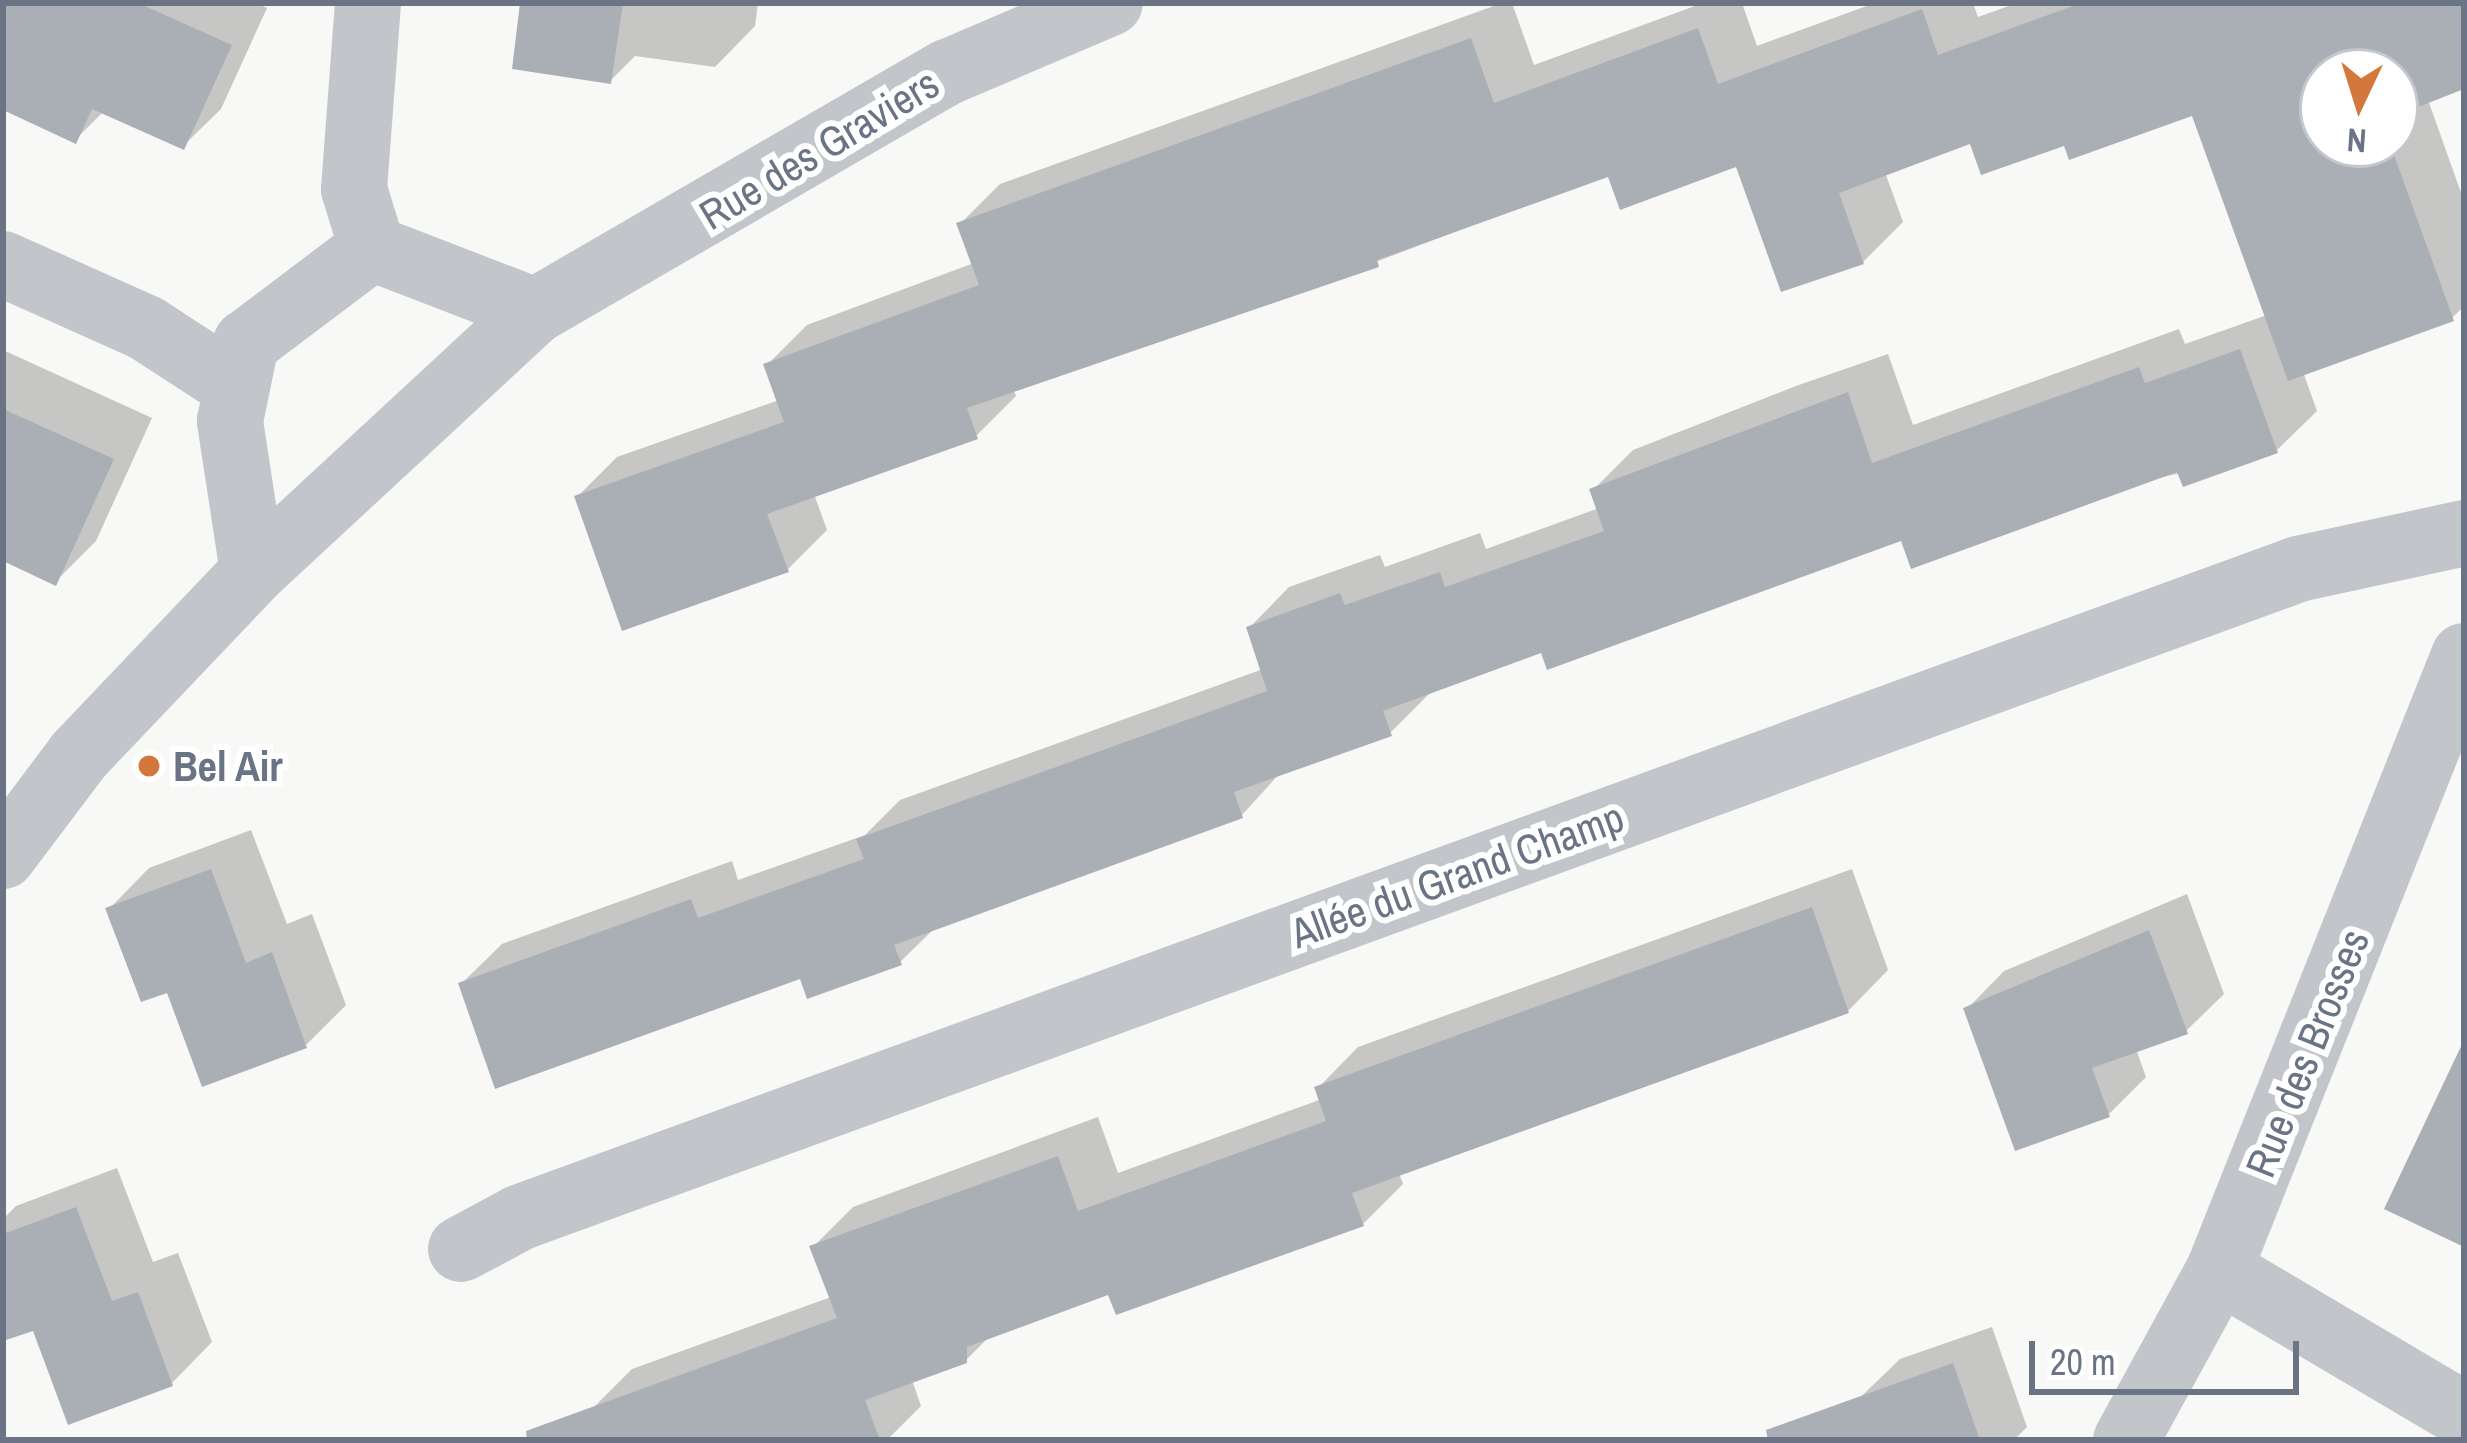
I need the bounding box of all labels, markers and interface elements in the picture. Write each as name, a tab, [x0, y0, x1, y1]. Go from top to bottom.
north arrow	[2299, 48, 2419, 168]
street label: Rue des Graviers	[690, 58, 948, 240]
text: N	[2345, 118, 2368, 164]
place label: Bel Air	[173, 741, 284, 791]
marker: Bel Air	[136, 753, 162, 779]
street label: Allée du Grand Champ	[1284, 791, 1630, 959]
street label: Rue des Brosses	[2235, 922, 2379, 1184]
scale bar	[2035, 1317, 2305, 1391]
text: 20 m	[2050, 1338, 2116, 1386]

